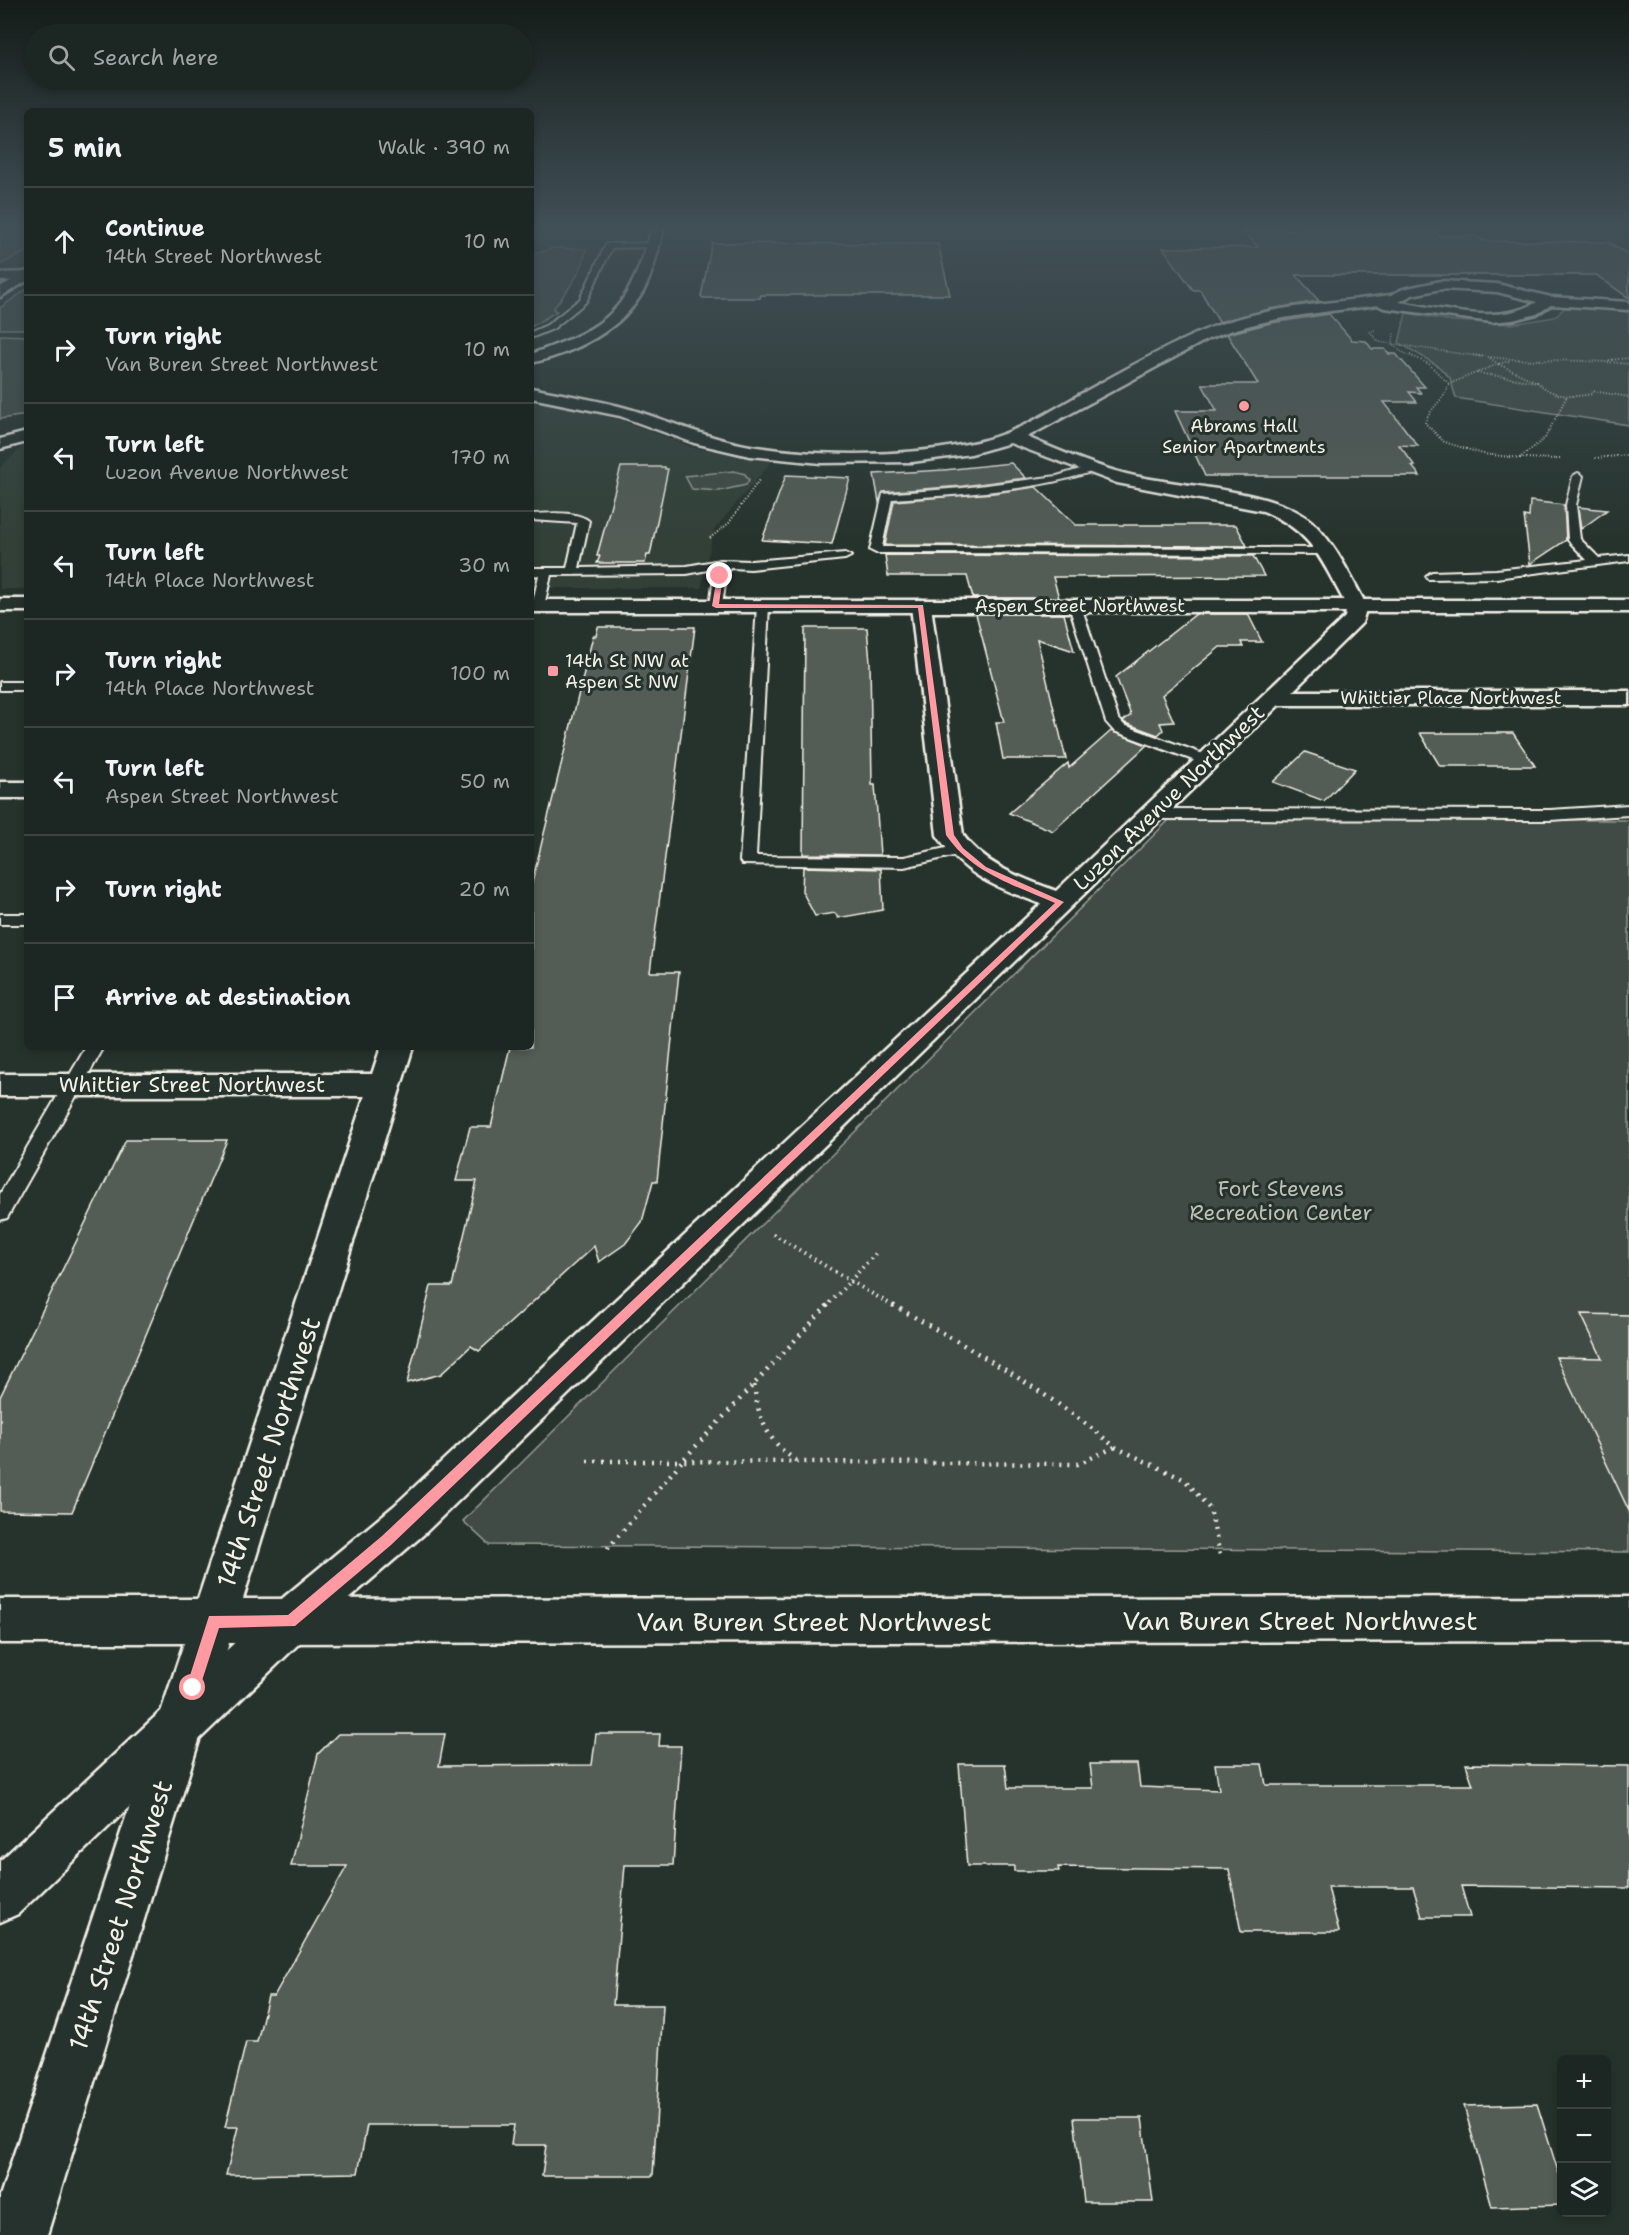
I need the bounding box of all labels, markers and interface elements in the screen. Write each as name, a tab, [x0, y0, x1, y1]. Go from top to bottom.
search box	[24, 24, 534, 90]
icon: search	[45, 41, 78, 74]
text: Search here	[93, 43, 219, 72]
text: 5 min	[48, 130, 122, 165]
text: Walk · 390 m	[378, 134, 510, 160]
text: Continue	[105, 214, 205, 243]
icon: ahead	[48, 225, 81, 258]
text: 10 m	[464, 228, 510, 254]
text: 14th Street Northwest	[105, 243, 322, 269]
text: Turn right	[105, 322, 222, 351]
icon: right	[48, 333, 81, 366]
text: 10 m	[464, 336, 510, 362]
text: Van Buren Street Northwest	[105, 351, 378, 377]
marker: Abrams Hall Senior Apartments	[1237, 399, 1251, 413]
place label: Abrams Hall Senior Apartments	[1162, 414, 1326, 459]
text: Turn left	[105, 430, 204, 459]
icon: left	[48, 441, 81, 474]
text: 170 m	[451, 444, 510, 470]
text: Luzon Avenue Northwest	[105, 459, 349, 485]
text: Turn left	[105, 538, 204, 567]
icon: left	[48, 549, 81, 582]
text: 30 m	[458, 552, 510, 578]
route end	[706, 562, 732, 588]
text: 14th Place Northwest	[105, 567, 315, 593]
street label: Aspen Street Northwest	[975, 594, 1185, 618]
text: Turn right	[105, 646, 222, 675]
place label: 14th St NW at Aspen St NW	[565, 649, 689, 694]
icon: right	[48, 657, 81, 690]
text: 100 m	[450, 660, 510, 686]
marker: 14th St NW at Aspen St NW	[546, 664, 560, 678]
text: 14th Place Northwest	[105, 675, 315, 701]
street label: Whittier Place Northwest	[1340, 686, 1562, 710]
street label: Luzon Avenue Northwest	[1067, 699, 1271, 897]
text: Turn left	[105, 754, 204, 783]
icon: left	[48, 765, 81, 798]
text: 50 m	[460, 768, 510, 794]
text: Aspen Street Northwest	[105, 783, 339, 809]
icon: right	[48, 873, 81, 906]
text: Turn right	[105, 875, 222, 904]
text: 20 m	[459, 876, 510, 902]
icon: arrive	[48, 981, 81, 1014]
text: Arrive at destination	[105, 983, 351, 1012]
street label: Whittier Street Northwest	[59, 1071, 325, 1099]
park label: Fort Stevens Recreation Center	[1190, 1175, 1372, 1227]
street label: 14th Street Northwest	[208, 1312, 328, 1592]
street label: Van Buren Street Northwest	[1122, 1603, 1478, 1638]
street label: Van Buren Street Northwest	[636, 1604, 992, 1639]
route start	[179, 1674, 205, 1700]
street label: 14th Street Northwest	[60, 1775, 180, 2055]
map controls	[1557, 2055, 1611, 2217]
button: +	[1557, 2055, 1611, 2109]
button: −	[1557, 2109, 1611, 2163]
button: layers	[1557, 2163, 1611, 2217]

